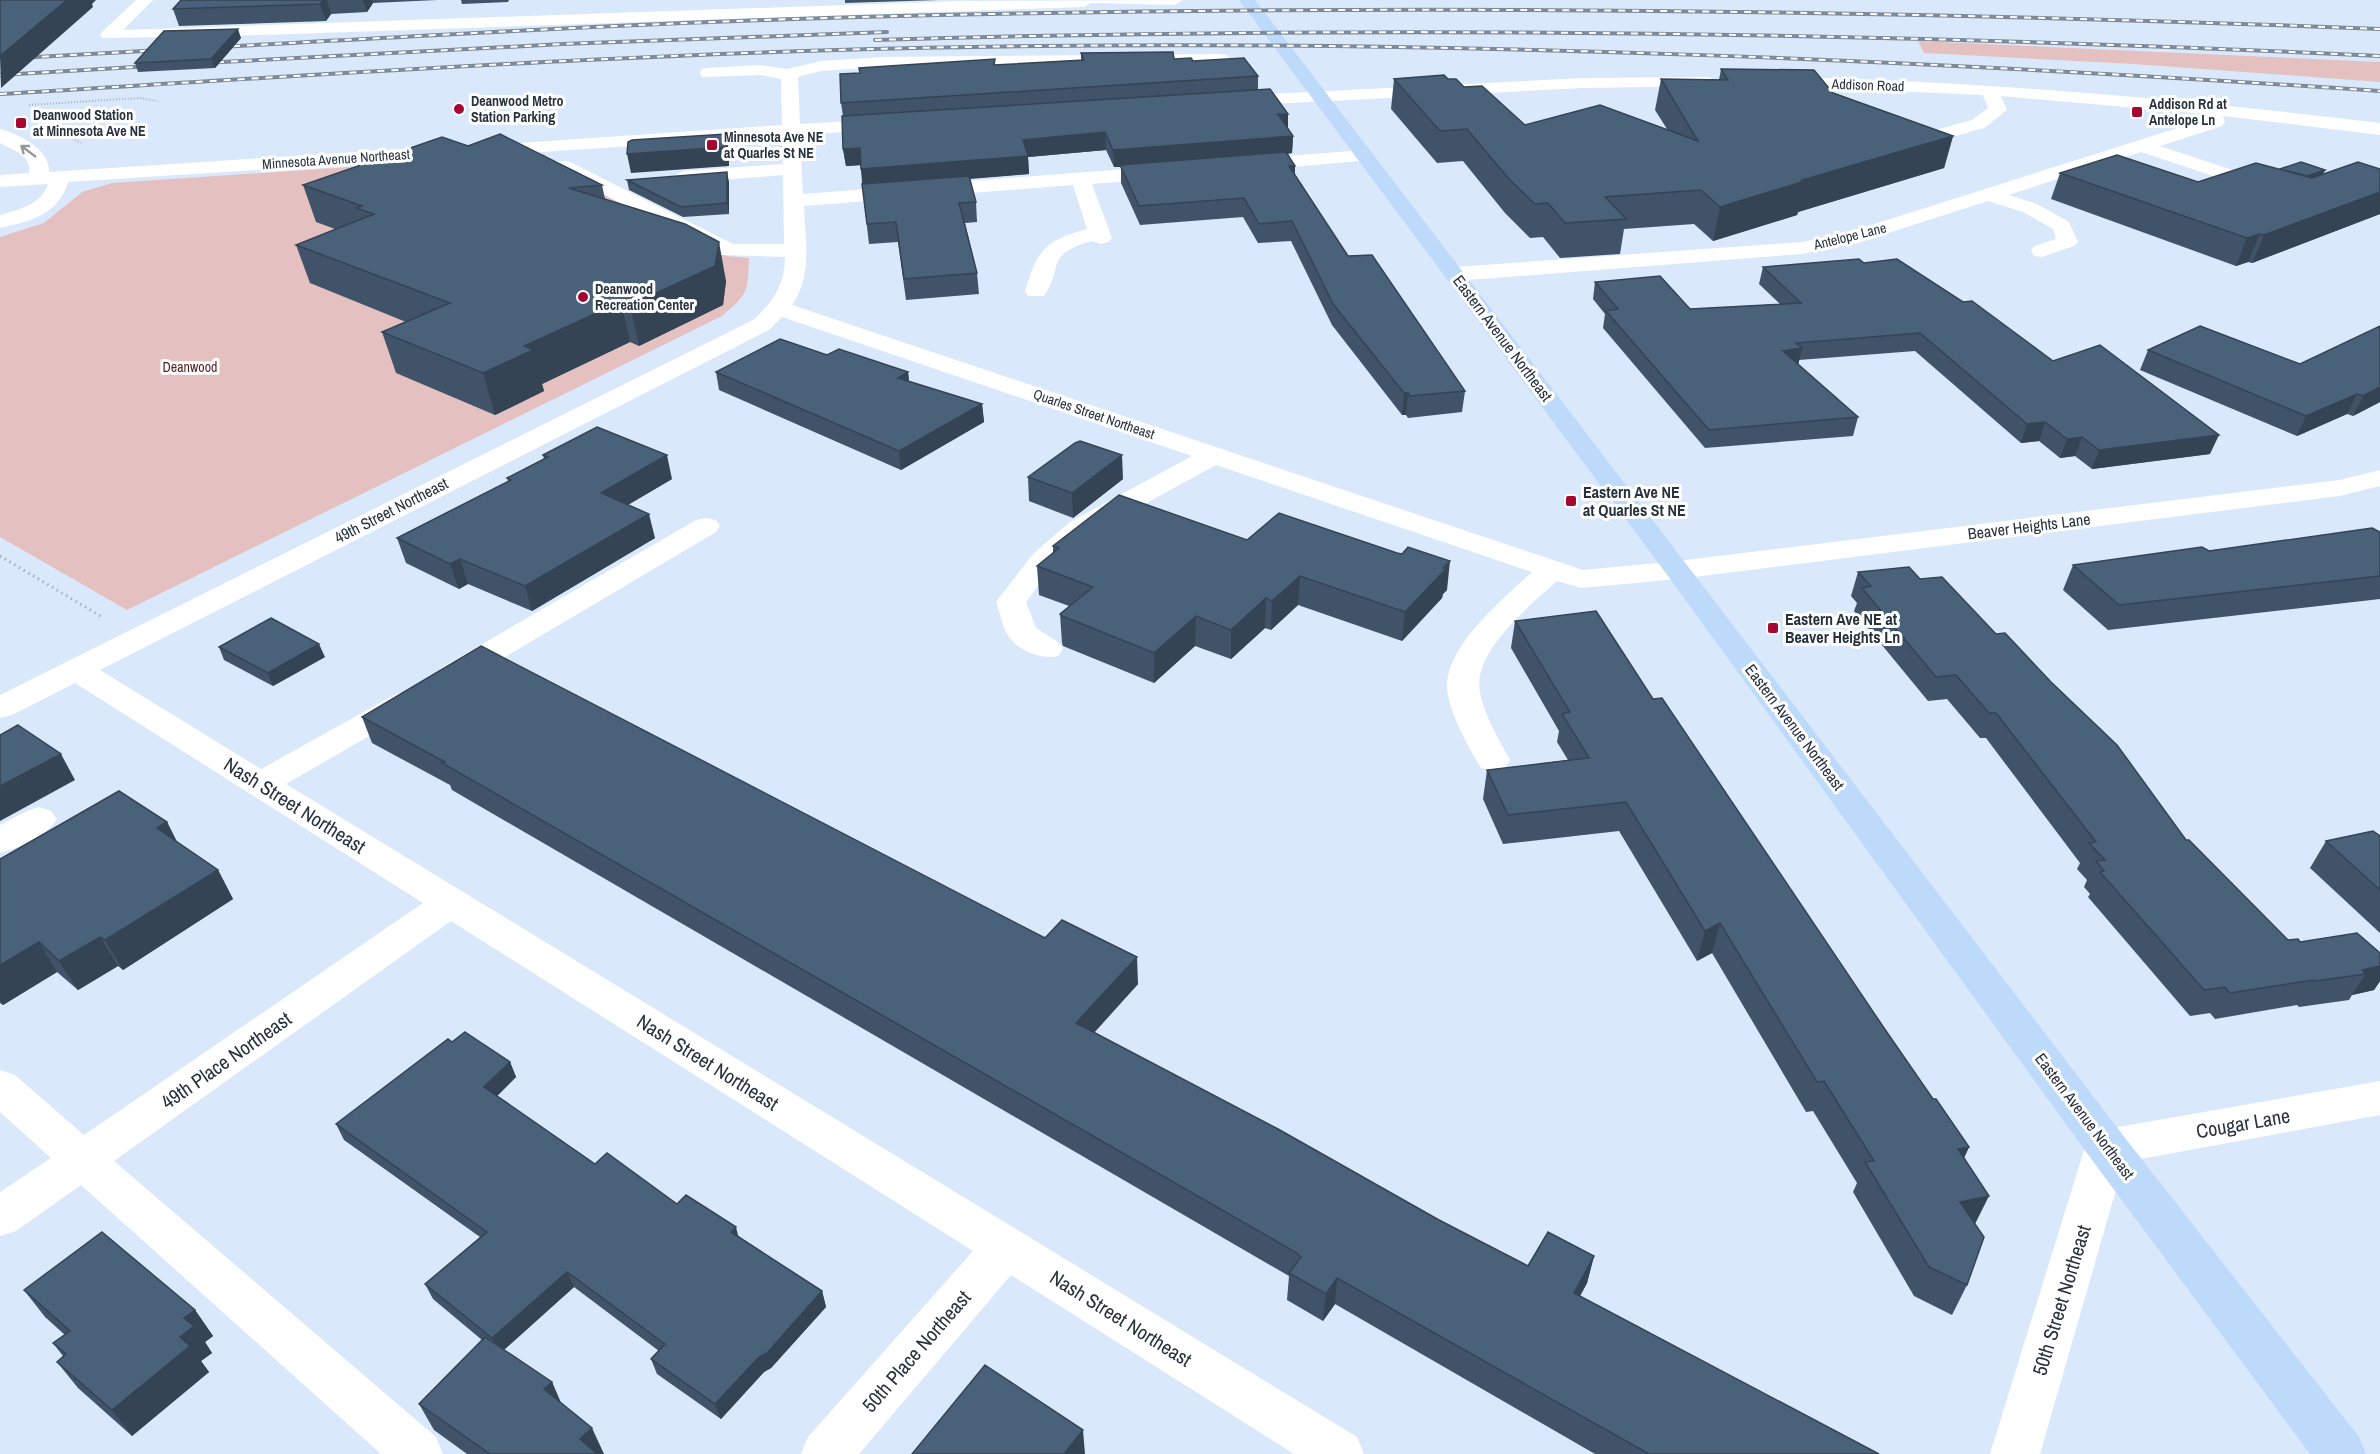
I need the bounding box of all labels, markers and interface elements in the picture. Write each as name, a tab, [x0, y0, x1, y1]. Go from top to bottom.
street label: Addison Road	[1830, 75, 1905, 95]
place label: Deanwood Metro Station Parking	[471, 92, 563, 126]
place label: Addison Rd at Antelope Ln	[2149, 95, 2227, 129]
marker: Deanwood Metro Station Parking	[452, 102, 466, 116]
marker: Addison Rd at Antelope Ln	[2130, 105, 2144, 119]
place label: Deanwood Station at Minnesota Ave NE	[33, 106, 146, 140]
marker: Deanwood Station at Minnesota Ave NE	[14, 116, 28, 130]
place label: Minnesota Ave NE at Quarles St NE	[724, 128, 824, 162]
marker: Minnesota Ave NE at Quarles St NE	[705, 138, 719, 152]
one-way arrow	[20, 145, 36, 158]
street label: Minnesota Avenue Northeast	[262, 145, 410, 173]
street label: Antelope Lane	[1811, 218, 1888, 254]
street label: Eastern Avenue Northeast	[1448, 270, 1558, 406]
place label: Deanwood Recreation Center	[595, 280, 694, 314]
marker: Deanwood Recreation Center	[576, 290, 590, 304]
park label: Deanwood	[163, 358, 217, 376]
street label: Quarles Street Northeast	[1031, 385, 1157, 443]
street label: 49th Street Northeast	[330, 472, 452, 548]
place label: Eastern Ave NE at Quarles St NE	[1583, 481, 1686, 521]
marker: Eastern Ave NE at Quarles St NE	[1564, 494, 1578, 508]
street label: Beaver Heights Lane	[1966, 508, 2092, 544]
place label: Eastern Ave NE at Beaver Heights Ln	[1785, 608, 1900, 648]
marker: Eastern Ave NE at Beaver Heights Ln	[1766, 621, 1780, 635]
street label: Eastern Avenue Northeast	[1740, 659, 1850, 795]
street label: Nash Street Northeast	[219, 751, 371, 860]
street label: 49th Place Northeast	[156, 1005, 297, 1115]
street label: Nash Street Northeast	[632, 1008, 784, 1117]
street label: Eastern Avenue Northeast	[2030, 1048, 2140, 1184]
street label: Cougar Lane	[2194, 1101, 2292, 1145]
street label: 50th Street Northeast	[2025, 1221, 2097, 1378]
street label: Nash Street Northeast	[1045, 1264, 1197, 1373]
street label: 50th Place Northeast	[856, 1284, 977, 1418]

